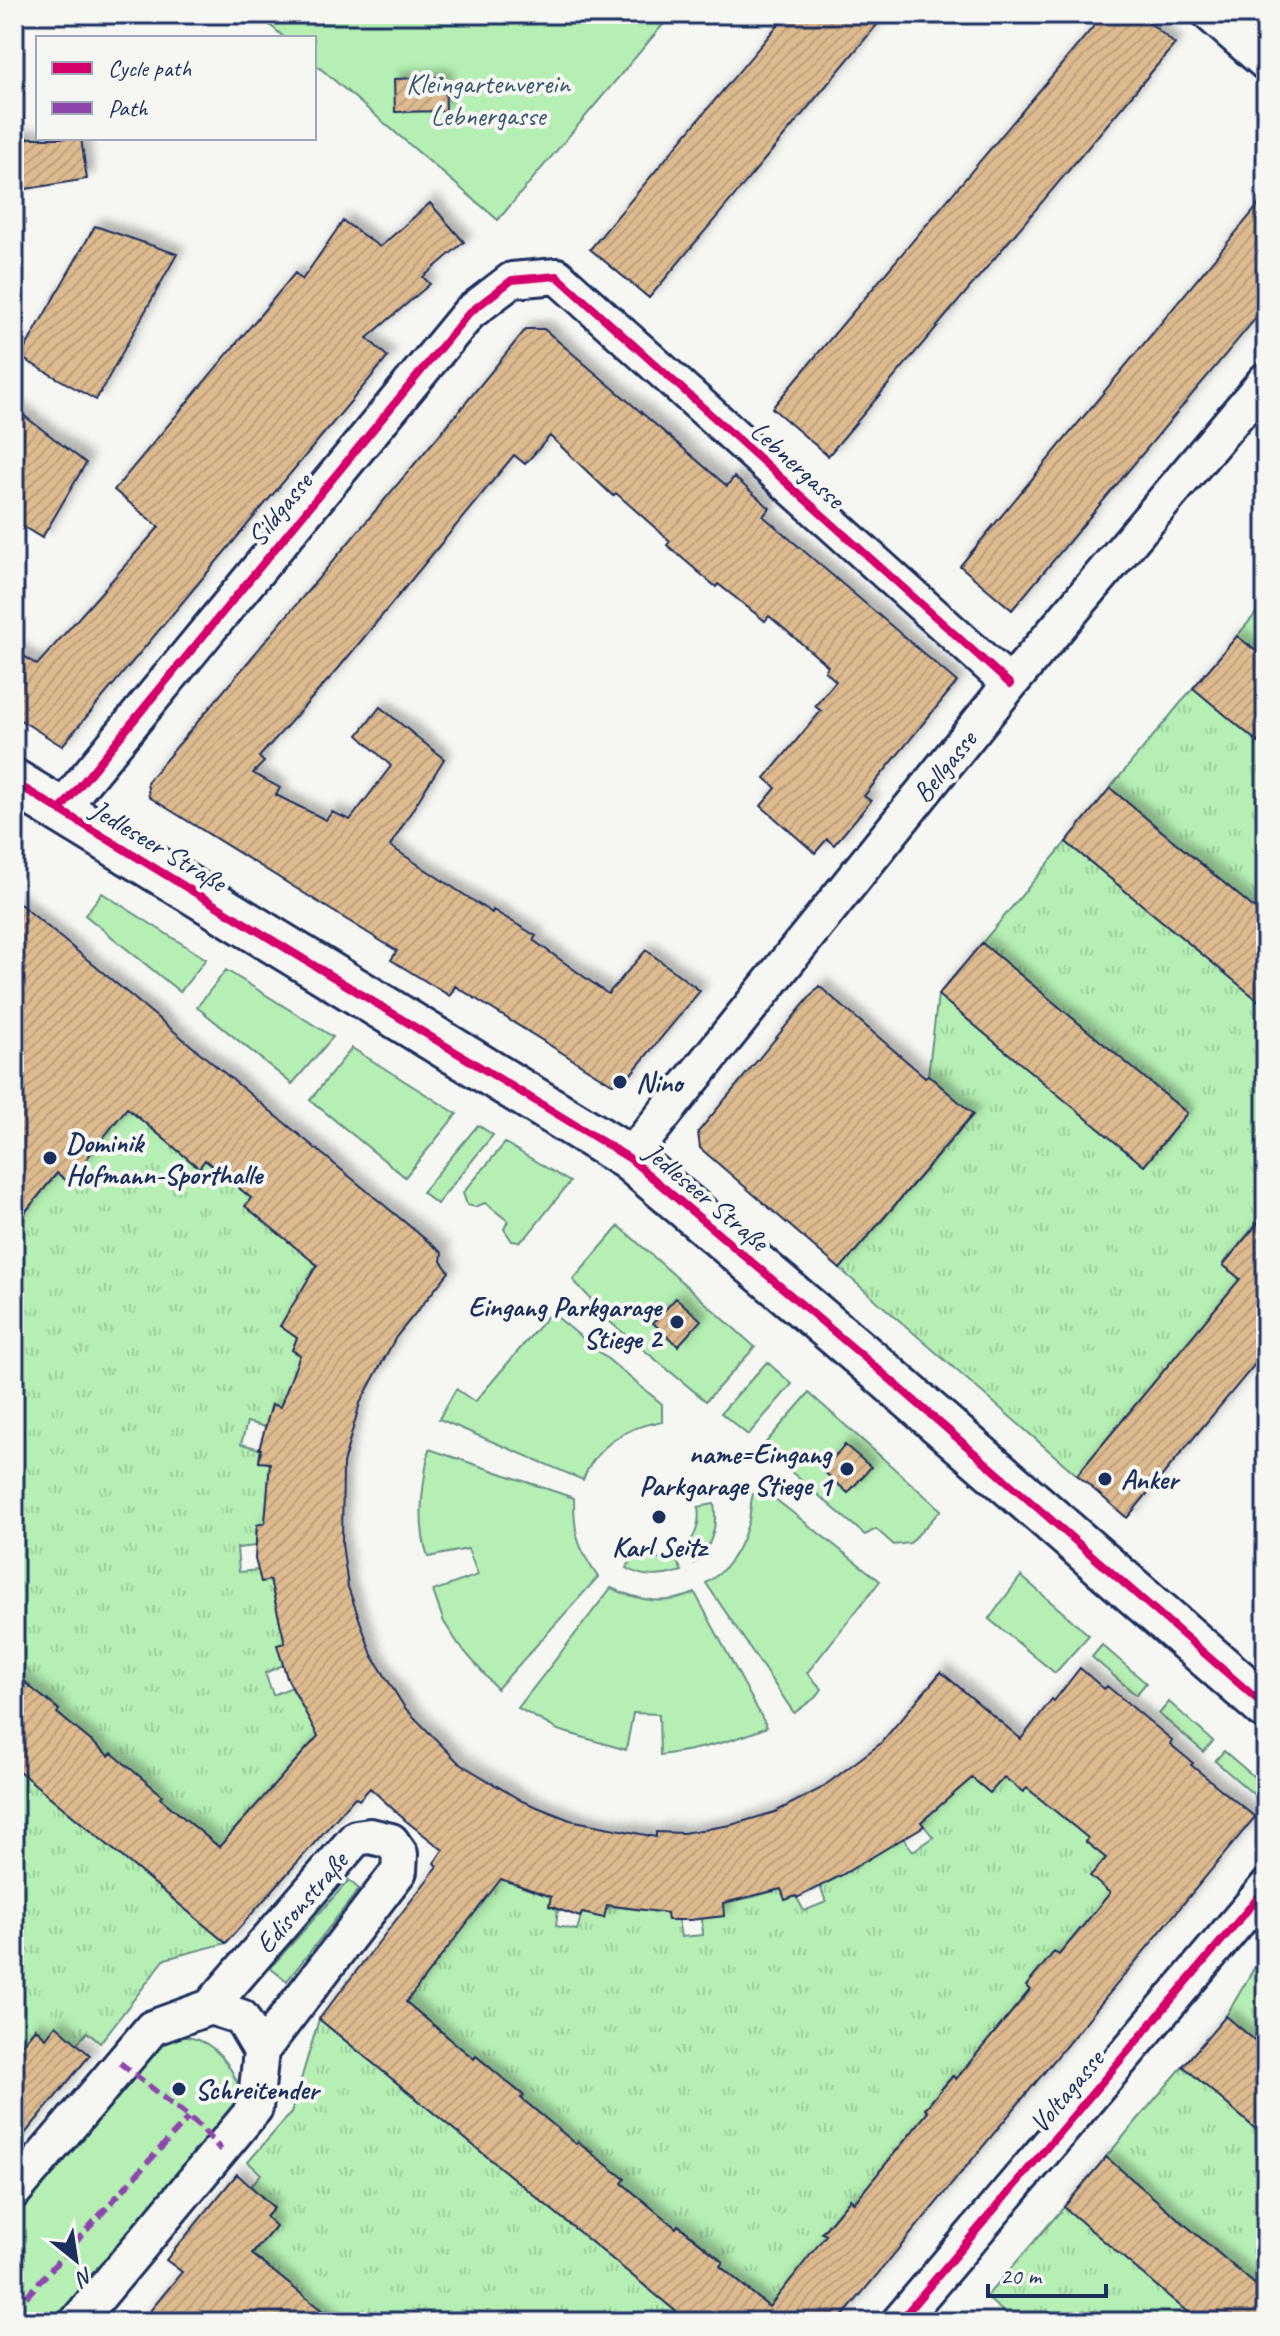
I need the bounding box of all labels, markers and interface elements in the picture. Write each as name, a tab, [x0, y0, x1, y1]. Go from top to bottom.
legend	[36, 36, 316, 140]
text: Cycle path	[108, 53, 192, 83]
park label: Kleingartenverein Lebnergasse	[406, 66, 571, 133]
text: Path	[108, 93, 149, 123]
street label: Lebnergasse	[743, 413, 853, 517]
street label: Sildgasse	[239, 464, 321, 553]
street label: Bellgasse	[905, 722, 985, 809]
street label: Jedleseer Straße	[83, 790, 234, 900]
place label: Nino	[636, 1065, 685, 1100]
marker: Nino	[611, 1073, 629, 1091]
place label: Dominik Hofmann-Sporthalle	[66, 1125, 265, 1192]
street label: Jedleseer Straße	[636, 1133, 777, 1260]
marker: Dominik Hofmann-Sporthalle	[41, 1149, 59, 1167]
place label: Eingang Parkgarage Stiege 2	[468, 1289, 664, 1356]
marker: Eingang Parkgarage Stiege 2	[668, 1313, 686, 1331]
place label: name=Eingang Parkgarage Stiege 1	[639, 1436, 834, 1503]
marker: name=Eingang Parkgarage Stiege 1	[838, 1460, 856, 1478]
place label: Anker	[1121, 1462, 1181, 1497]
marker: Anker	[1096, 1470, 1114, 1488]
marker: Karl Seitz	[650, 1508, 668, 1526]
place label: Karl Seitz	[612, 1529, 709, 1564]
street label: Edisonstraße	[248, 1843, 356, 1960]
street label: Voltagasse	[1022, 2041, 1112, 2140]
place label: Schreitender	[195, 2072, 321, 2107]
marker: Schreitender	[170, 2080, 188, 2098]
north arrow	[36, 2220, 116, 2300]
scale bar	[988, 2248, 1106, 2298]
text: N	[70, 2261, 98, 2294]
text: 20 m	[1000, 2261, 1043, 2291]

